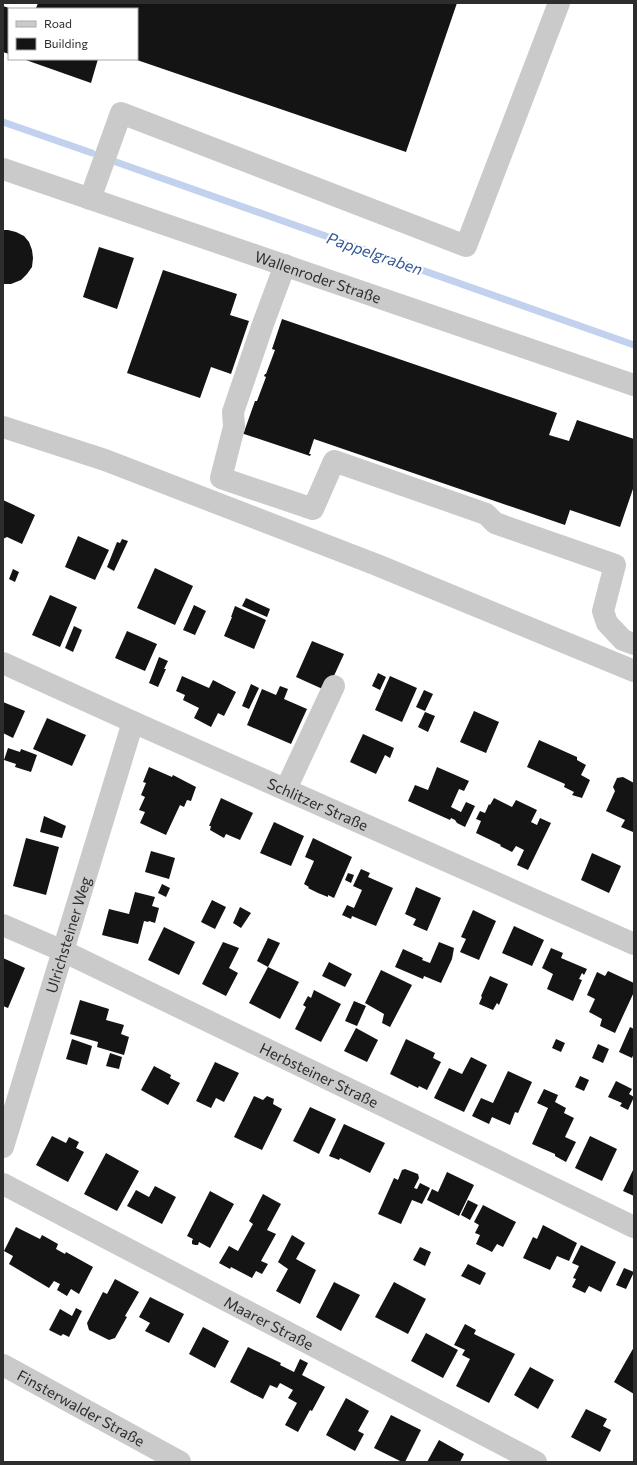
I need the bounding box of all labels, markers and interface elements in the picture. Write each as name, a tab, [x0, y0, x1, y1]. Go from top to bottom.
legend	[8, 8, 138, 60]
text: Road	[44, 16, 72, 30]
text: Building	[44, 36, 88, 50]
water label: Pappelgraben	[325, 228, 425, 278]
street label: Wallenroder Straße	[253, 247, 384, 307]
street label: Schlitzer Straße	[265, 774, 371, 834]
street label: Ulrichsteiner Weg	[42, 874, 94, 995]
street label: Herbsteiner Straße	[257, 1039, 382, 1111]
street label: Maarer Straße	[221, 1292, 317, 1353]
street label: Finsterwalder Straße	[14, 1366, 148, 1450]

